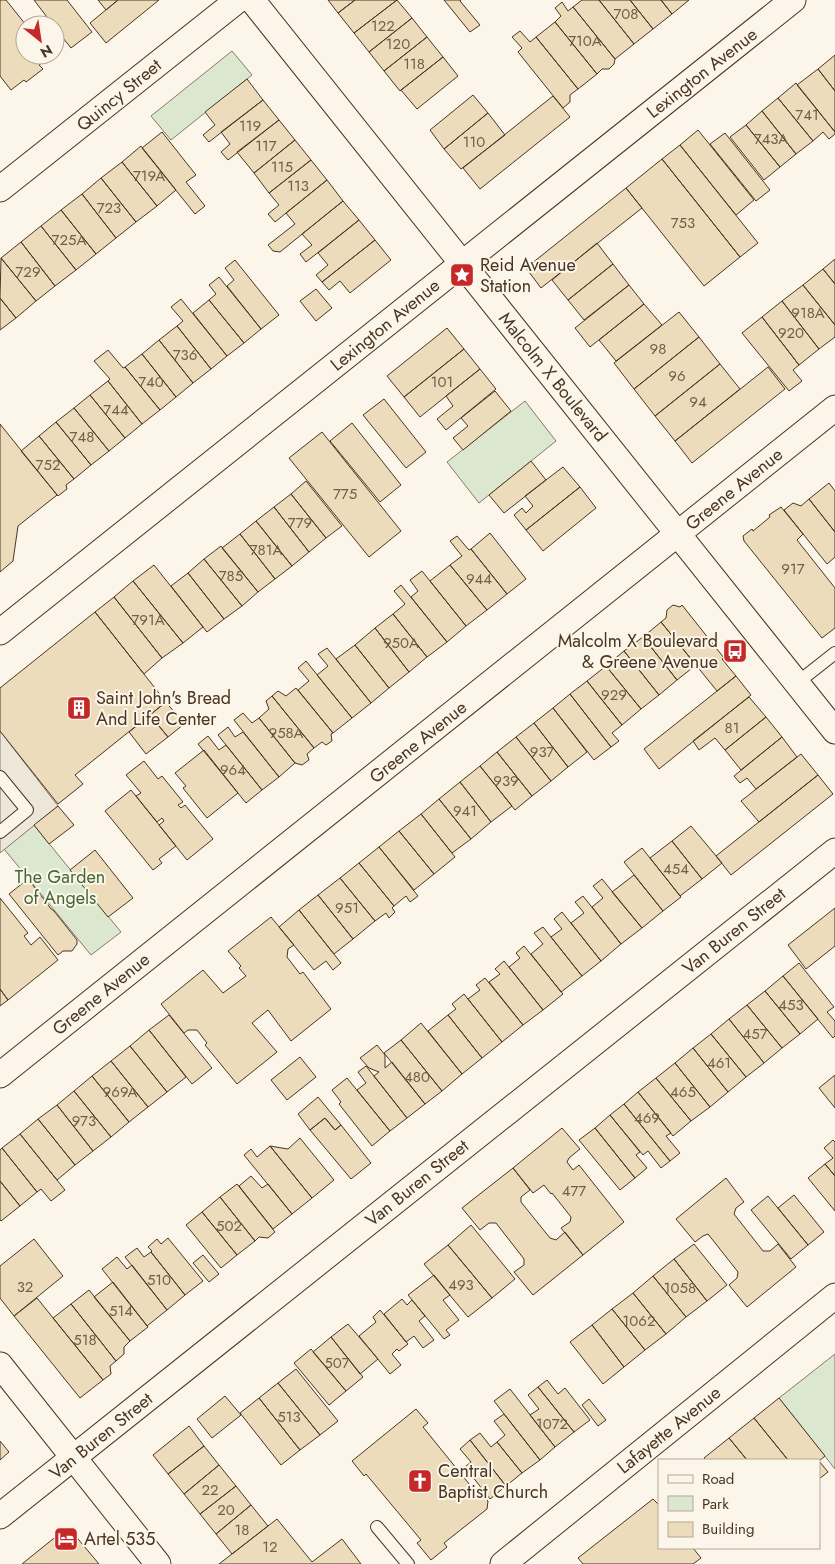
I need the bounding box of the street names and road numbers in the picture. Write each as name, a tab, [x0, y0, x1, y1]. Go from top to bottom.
street label: Lexington Avenue	[641, 21, 763, 125]
street label: Quincy Street	[71, 52, 168, 137]
street label: Lexington Avenue	[325, 273, 445, 377]
street label: Malcolm X Boulevard	[492, 307, 614, 447]
street label: Greene Avenue	[680, 442, 788, 536]
street label: Greene Avenue	[364, 695, 472, 789]
street label: Van Buren Street	[677, 881, 792, 981]
street label: Greene Avenue	[47, 947, 155, 1041]
street label: Van Buren Street	[360, 1133, 475, 1233]
street label: Lafayette Avenue	[612, 1380, 726, 1480]
street label: Van Buren Street	[44, 1386, 159, 1486]

